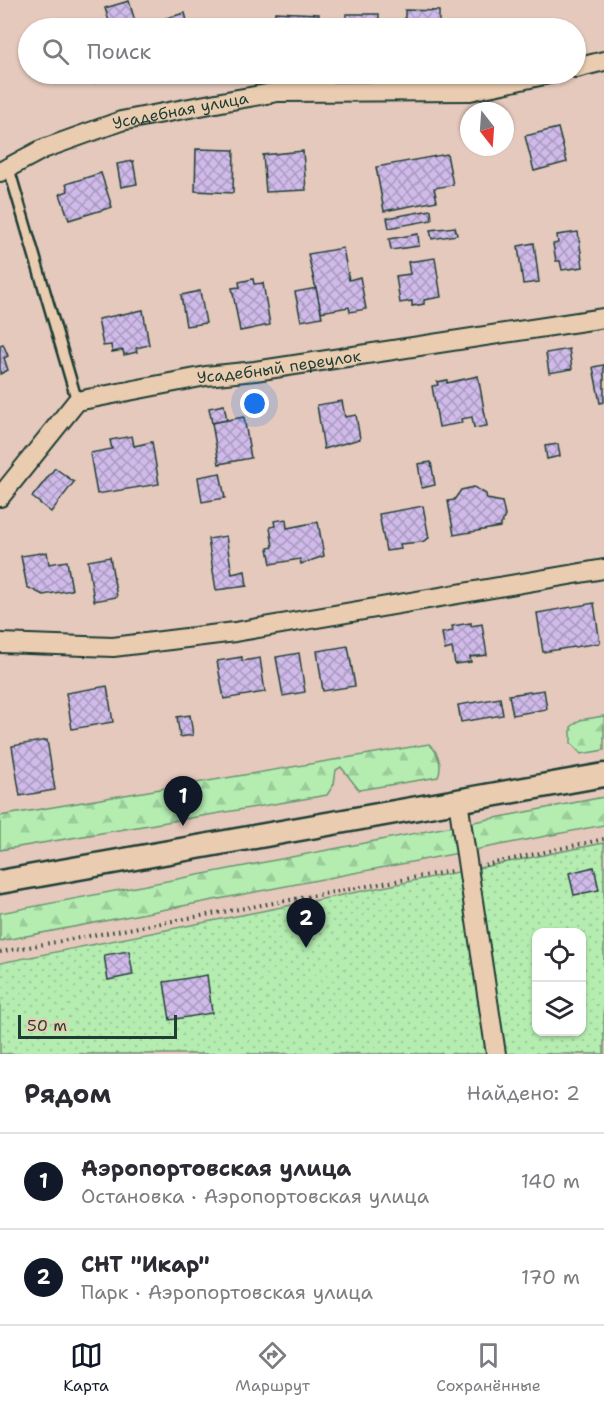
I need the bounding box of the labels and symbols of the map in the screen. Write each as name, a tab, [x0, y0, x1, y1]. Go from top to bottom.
street label: Усадебная улица	[110, 87, 250, 134]
north arrow	[460, 102, 514, 156]
street label: Усадебный переулок	[195, 345, 363, 389]
your location	[240, 389, 269, 418]
pin: 1	[164, 776, 202, 826]
pin: 2	[286, 898, 326, 948]
scale bar	[18, 1012, 177, 1040]

